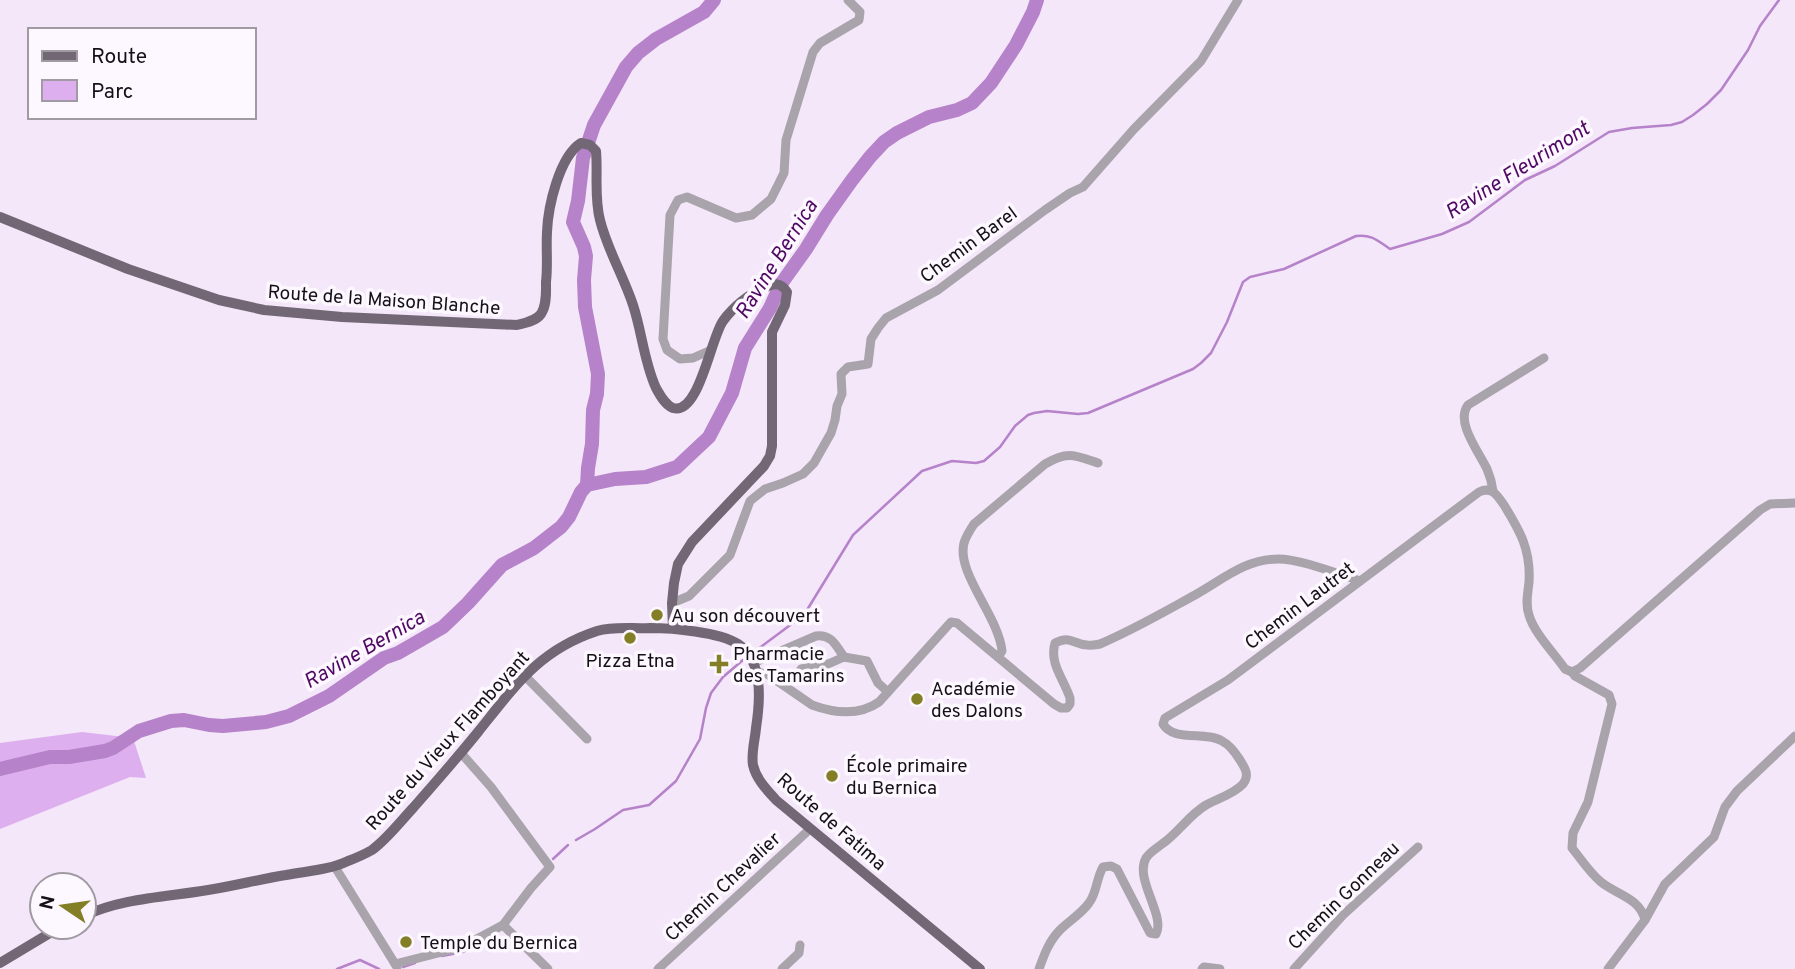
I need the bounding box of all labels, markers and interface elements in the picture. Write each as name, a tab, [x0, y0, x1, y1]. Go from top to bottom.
legend	[28, 28, 256, 119]
text: Route	[91, 44, 147, 71]
text: Parc	[91, 79, 133, 106]
water label: Ravine Fleurimont	[1441, 115, 1596, 227]
water label: Ravine Bernica	[730, 195, 825, 324]
street label: Chemin Barel	[916, 202, 1023, 289]
street label: Route de la Maison Blanche	[267, 281, 501, 321]
street label: Chemin Lautret	[1240, 557, 1360, 656]
water label: Ravine Bernica	[299, 605, 430, 696]
place label: Au son découvert	[671, 605, 820, 629]
marker: Au son découvert	[649, 607, 665, 623]
marker: Pizza Etna	[622, 630, 638, 646]
place label: Pharmacie des Tamarins	[733, 643, 845, 689]
street label: Route du Vieux Flamboyant	[361, 646, 536, 836]
place label: Pizza Etna	[586, 650, 674, 674]
marker: Pharmacie des Tamarins	[711, 656, 727, 672]
place label: Académie des Dalons	[931, 678, 1023, 724]
marker: Académie des Dalons	[909, 691, 925, 707]
place label: École primaire du Bernica	[846, 754, 968, 801]
street label: Route de Fatima	[771, 768, 890, 877]
marker: École primaire du Bernica	[824, 768, 840, 784]
street label: Chemin Chevalier	[660, 827, 787, 947]
street label: Chemin Gonneau	[1284, 837, 1405, 956]
north arrow	[28, 871, 98, 941]
text: N	[35, 893, 62, 912]
place label: Temple du Bernica	[420, 932, 578, 956]
marker: Temple du Bernica	[398, 934, 414, 950]

